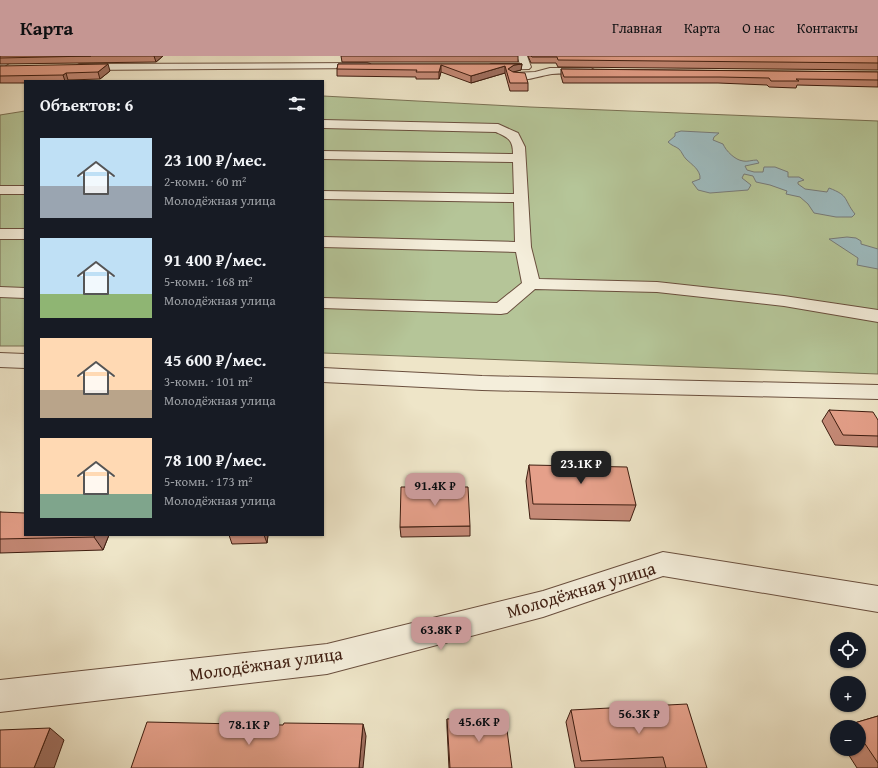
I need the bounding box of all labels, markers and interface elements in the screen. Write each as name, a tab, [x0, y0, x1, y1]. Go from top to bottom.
text: Карта	[20, 14, 73, 42]
text: Главная	[612, 18, 662, 38]
text: Карта	[684, 18, 720, 38]
text: О нас	[742, 18, 775, 38]
text: Контакты	[797, 18, 858, 38]
text: Объектов: 6	[40, 92, 133, 117]
icon: filters	[286, 93, 308, 115]
text: 23 100 ₽/мес.	[164, 147, 266, 172]
icon: home	[72, 154, 120, 202]
text: 2-комн. · 60 m²	[164, 172, 246, 191]
text: Молодёжная улица	[164, 191, 276, 210]
text: 91 400 ₽/мес.	[164, 247, 266, 272]
icon: home	[72, 254, 120, 302]
text: 5-комн. · 168 m²	[164, 272, 253, 291]
text: Молодёжная улица	[164, 291, 276, 310]
text: 45 600 ₽/мес.	[164, 347, 266, 372]
icon: home	[72, 354, 120, 402]
text: 3-комн. · 101 m²	[164, 372, 253, 391]
text: Молодёжная улица	[164, 391, 276, 410]
text: 78 100 ₽/мес.	[164, 447, 266, 472]
pin: 23.1K ₽	[544, 451, 618, 485]
icon: home	[72, 454, 120, 502]
text: 23.1K ₽	[560, 454, 602, 473]
text: 5-комн. · 173 m²	[164, 472, 253, 491]
pin: 91.4K ₽	[398, 473, 472, 507]
text: 91.4K ₽	[414, 476, 456, 495]
text: Молодёжная улица	[164, 491, 276, 510]
street label: Молодёжная улица	[503, 554, 659, 625]
pin: 63.8K ₽	[404, 617, 478, 651]
text: 63.8K ₽	[420, 620, 462, 639]
map controls	[830, 632, 866, 756]
button: locate	[830, 632, 866, 668]
street label: Молодёжная улица	[188, 639, 345, 688]
button: +	[830, 676, 866, 712]
pin: 56.3K ₽	[602, 701, 676, 735]
text: 56.3K ₽	[618, 704, 660, 723]
pin: 45.6K ₽	[442, 709, 516, 743]
pin: 78.1K ₽	[212, 712, 286, 746]
text: 45.6K ₽	[458, 712, 500, 731]
text: 78.1K ₽	[228, 715, 270, 734]
button: −	[830, 720, 866, 756]

